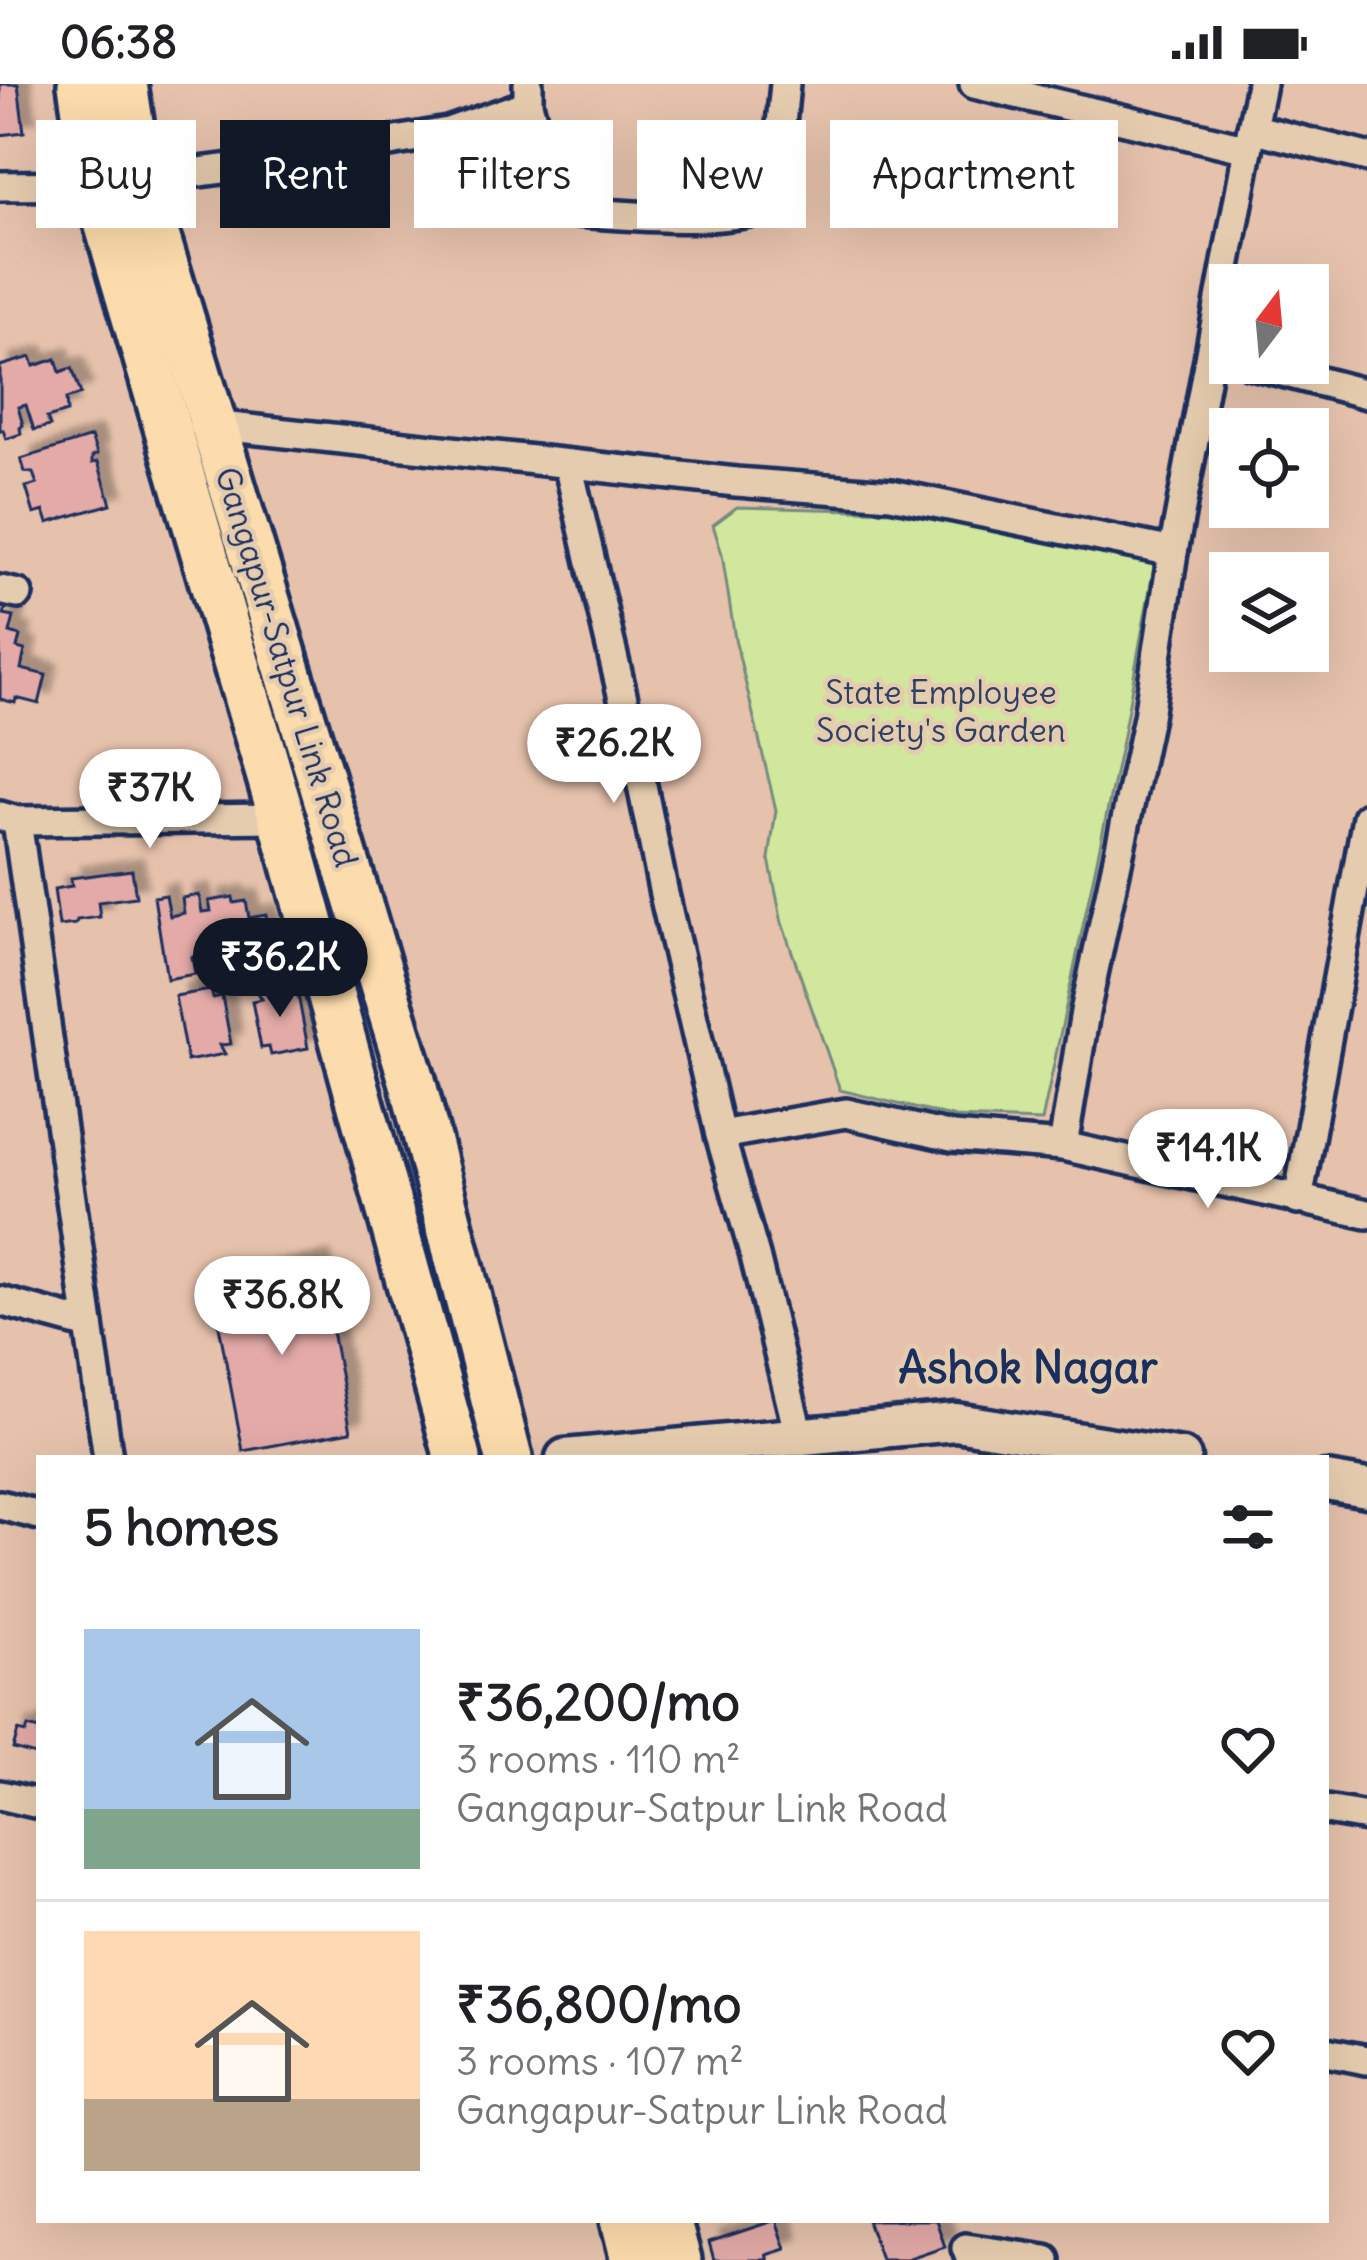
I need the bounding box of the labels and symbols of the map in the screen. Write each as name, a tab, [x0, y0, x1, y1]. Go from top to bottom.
north arrow	[1209, 264, 1329, 384]
street label: Gangapur-Satpur Link Road	[206, 462, 368, 872]
park label: State Employee Society's Garden	[816, 671, 1066, 751]
pin: ₹26.2K	[516, 704, 712, 806]
pin: ₹37K	[79, 749, 221, 851]
pin: ₹36.2K	[182, 918, 378, 1020]
pin: ₹14.1K	[1110, 1109, 1306, 1211]
pin: ₹36.8K	[184, 1256, 380, 1358]
district label: Ashok Nagar	[898, 1339, 1158, 1395]

